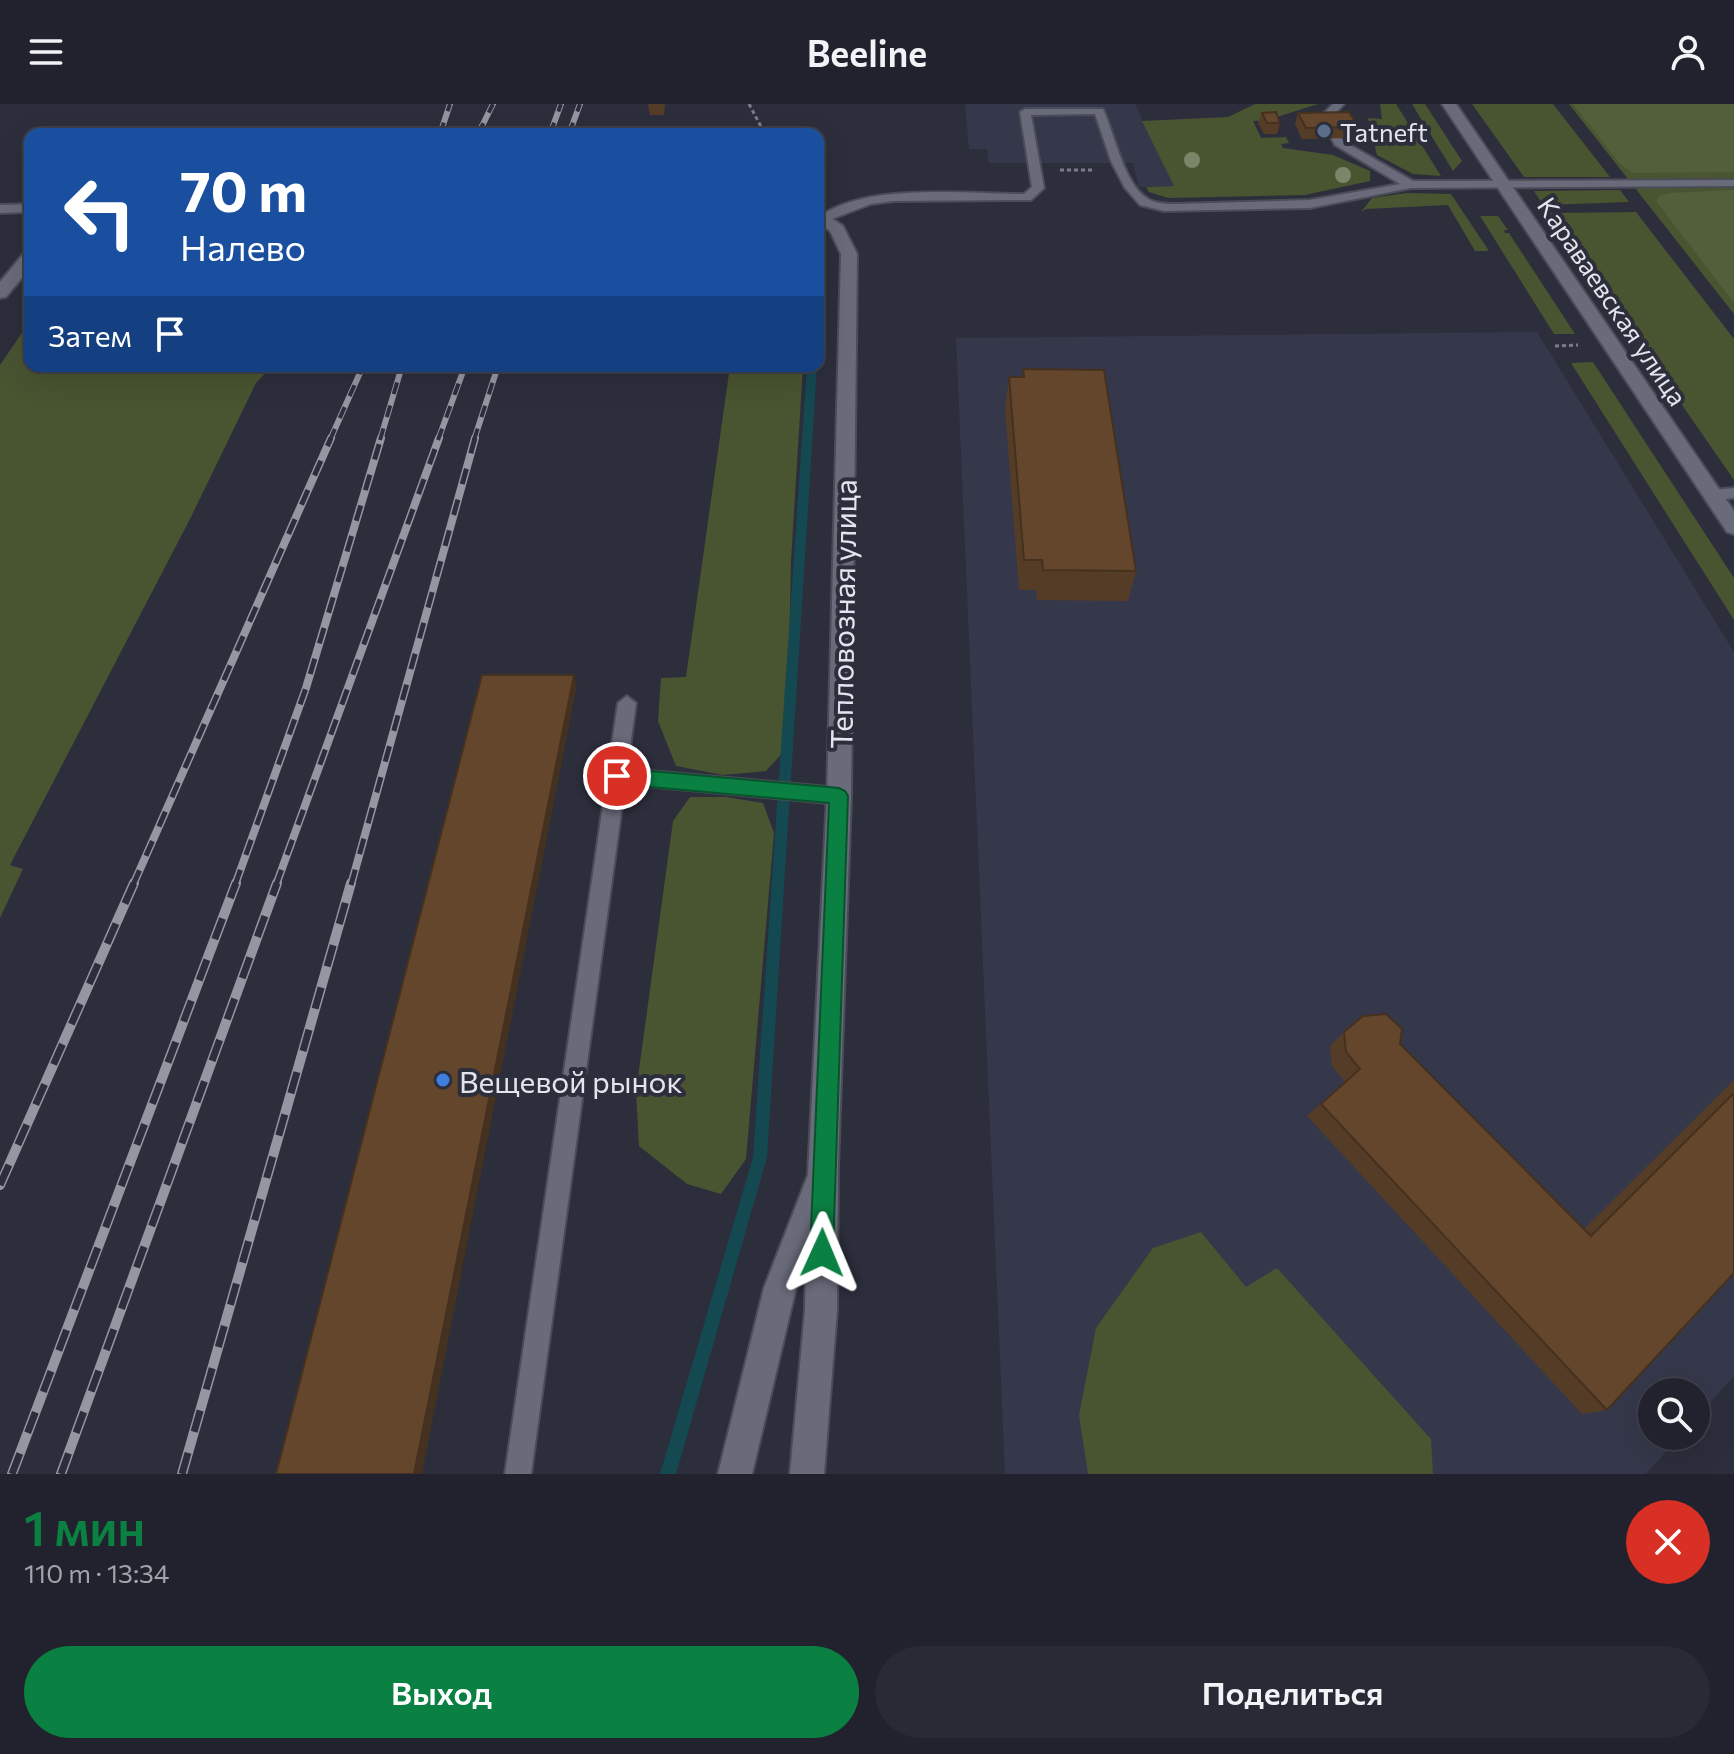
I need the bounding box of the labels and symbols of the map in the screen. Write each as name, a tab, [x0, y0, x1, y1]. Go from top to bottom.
place label: Tatneft	[1340, 116, 1428, 147]
marker: Tatneft	[1315, 122, 1333, 140]
street label: Караваевская улица	[1532, 191, 1694, 411]
street label: Тепловозная улица	[821, 479, 863, 749]
pin	[583, 742, 651, 810]
place label: Вещевой рынок	[459, 1062, 683, 1099]
marker: Вещевой рынок	[434, 1071, 452, 1089]
position arrow	[780, 1211, 864, 1295]

